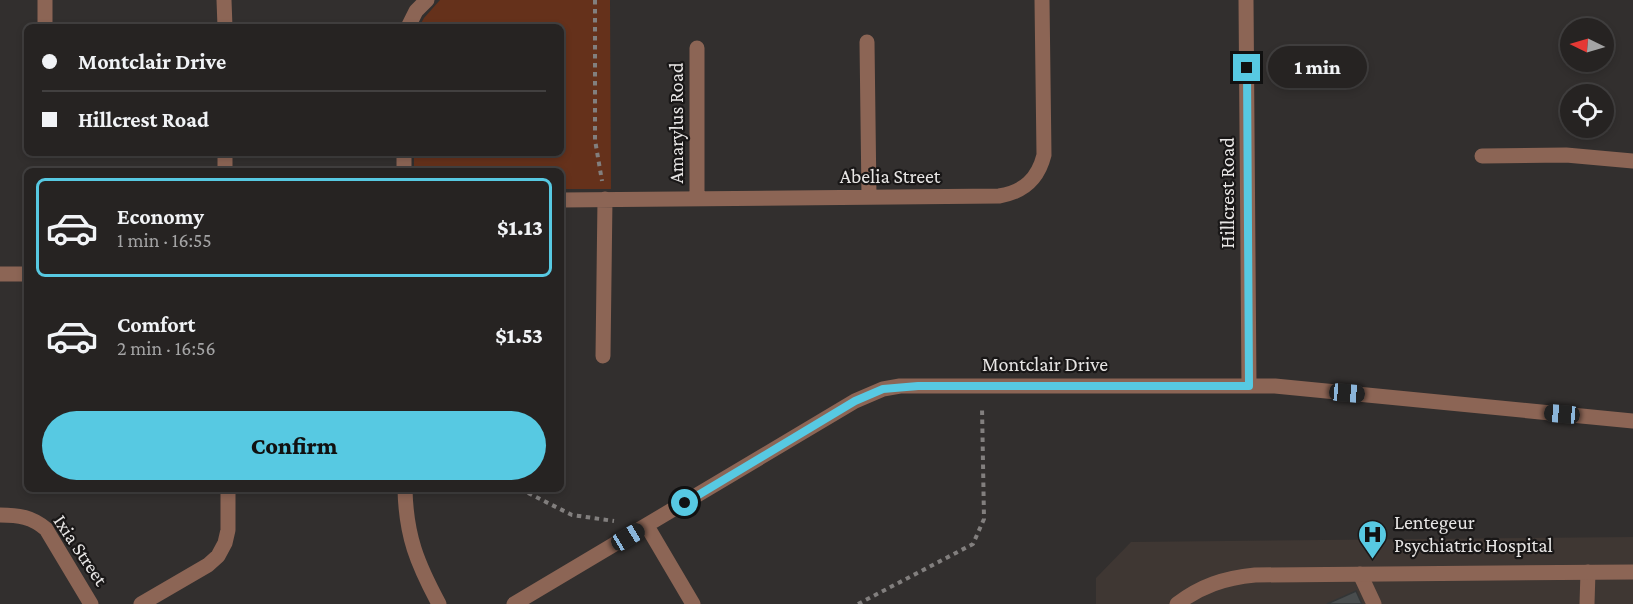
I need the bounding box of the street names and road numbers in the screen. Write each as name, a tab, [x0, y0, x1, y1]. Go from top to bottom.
street label: Amarylus Road	[665, 62, 688, 184]
street label: Hillcrest Road	[1216, 137, 1238, 249]
street label: Abelia Street	[840, 165, 941, 187]
street label: Montclair Drive	[982, 353, 1108, 375]
street label: Ixia Street	[49, 510, 113, 590]

